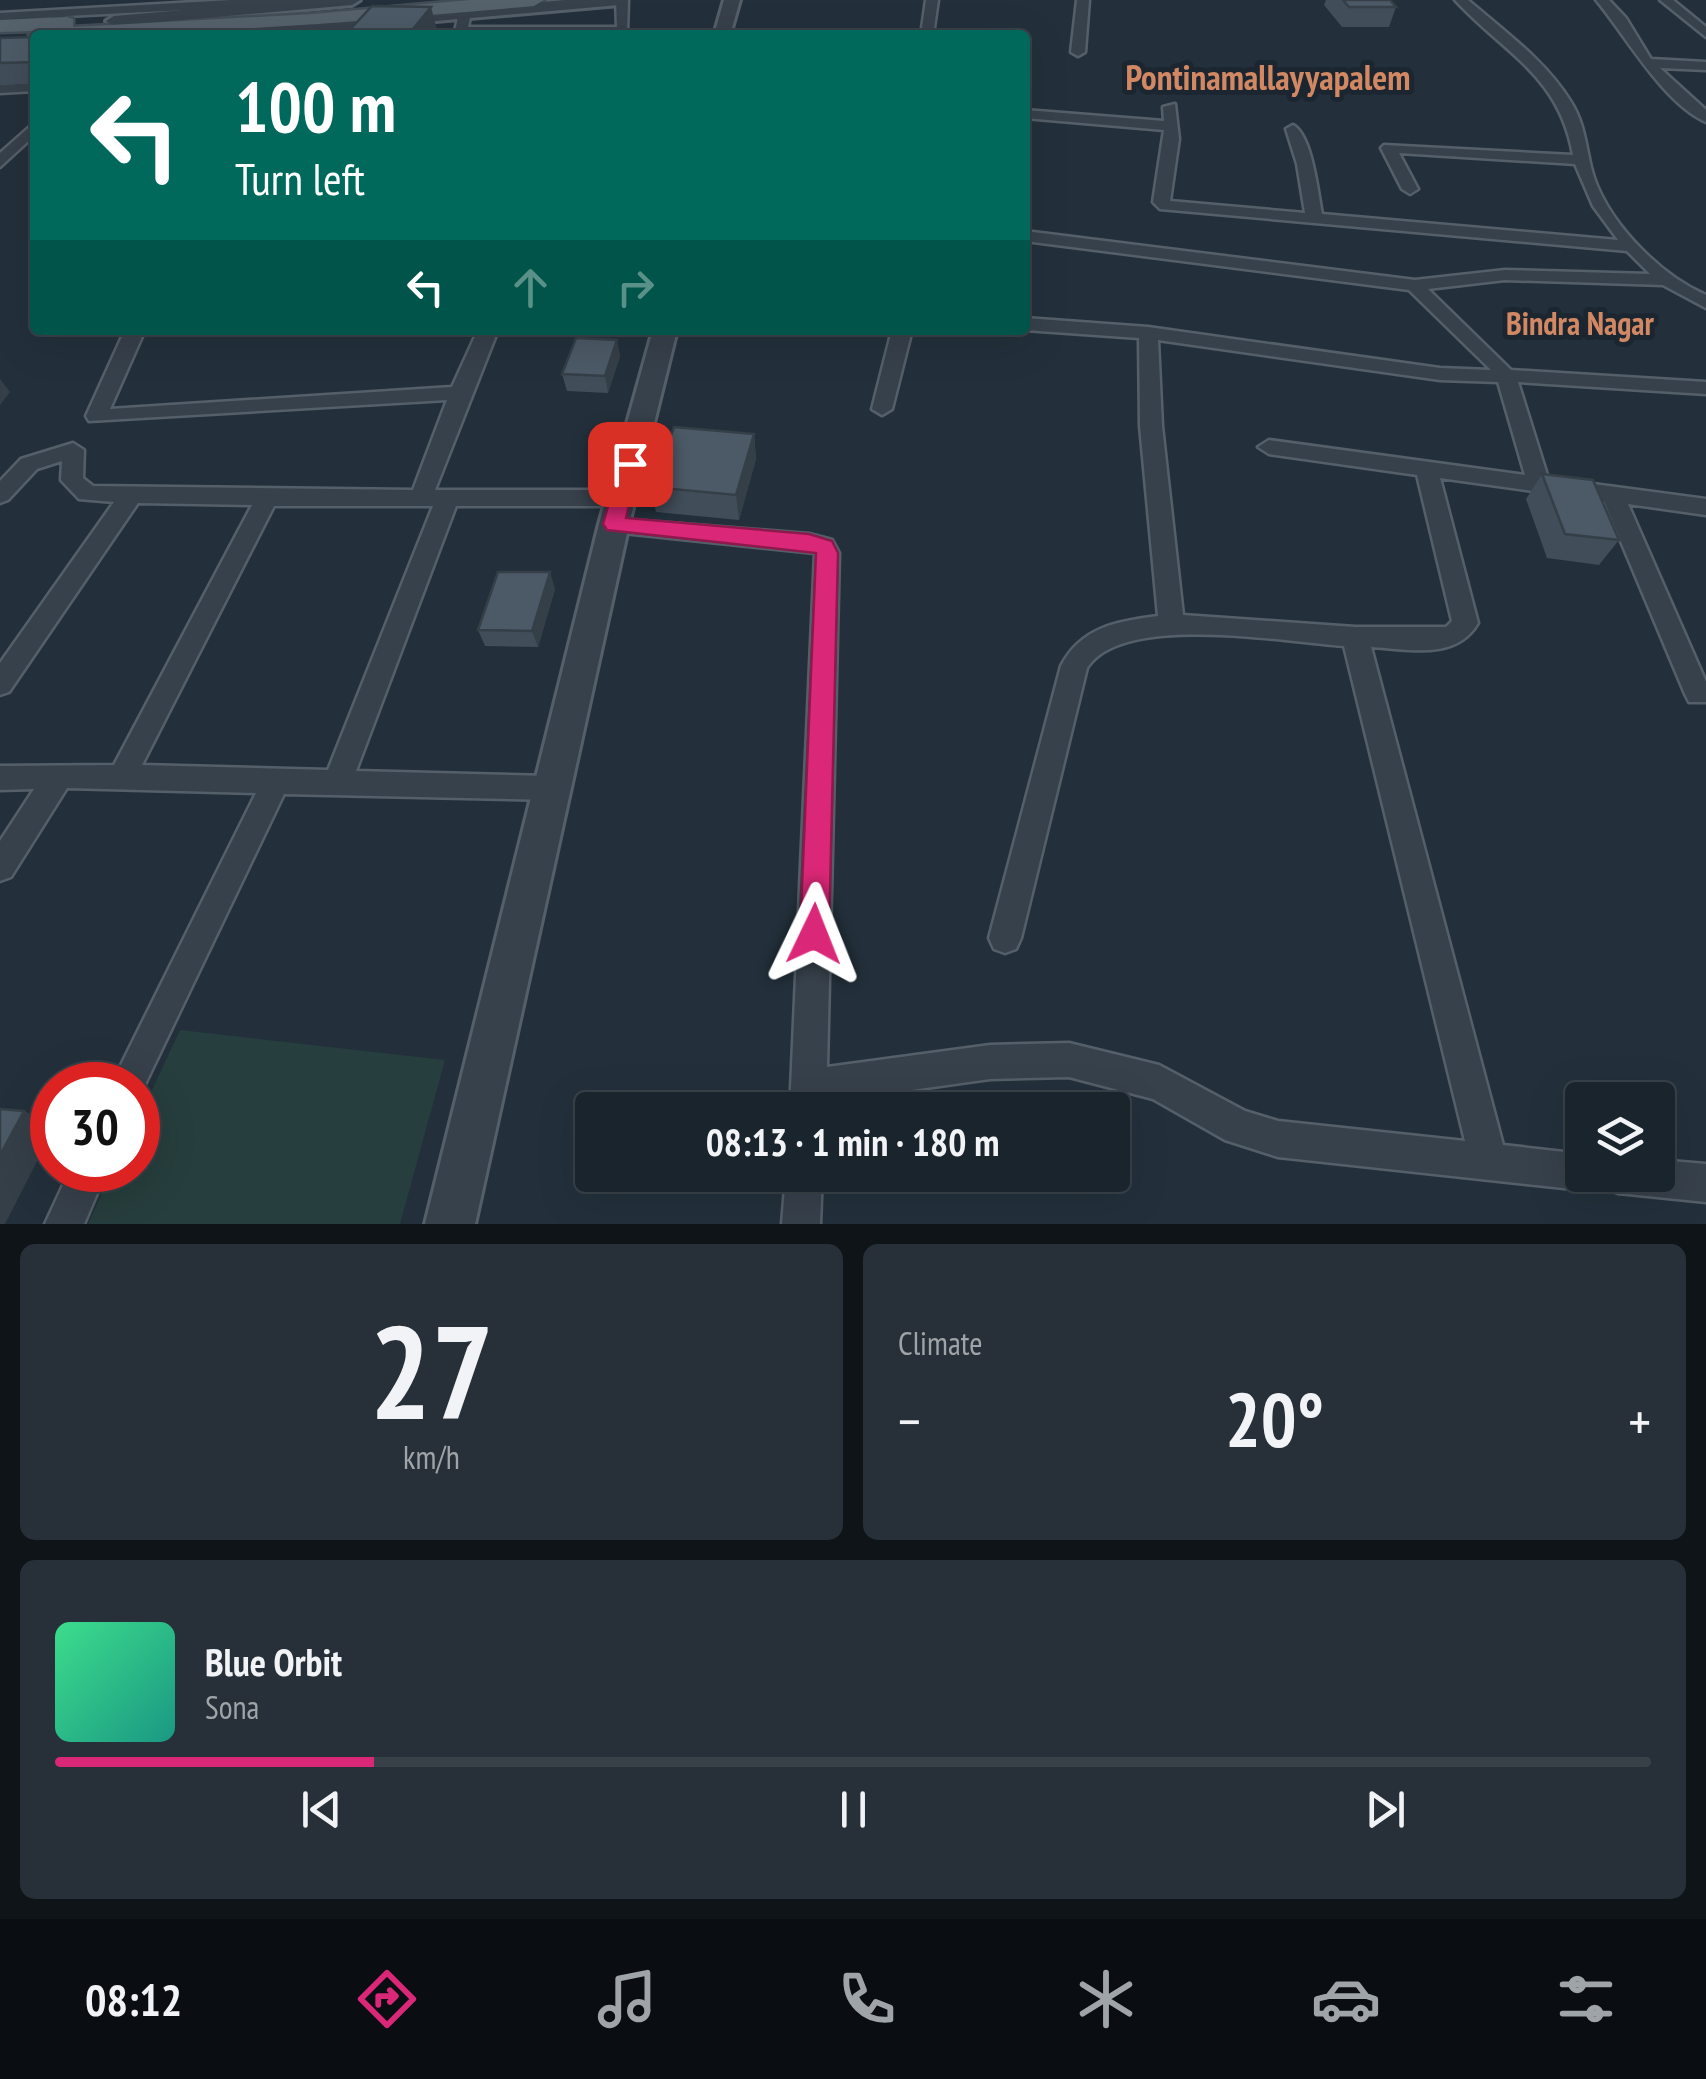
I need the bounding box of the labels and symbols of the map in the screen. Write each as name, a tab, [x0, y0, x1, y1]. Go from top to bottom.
district label: Pontinamallayyapalem	[1125, 54, 1411, 100]
district label: Bindra Nagar	[1506, 302, 1655, 344]
pin	[588, 422, 673, 507]
position arrow	[762, 882, 866, 986]
speed limit sign: 30	[30, 1062, 160, 1192]

